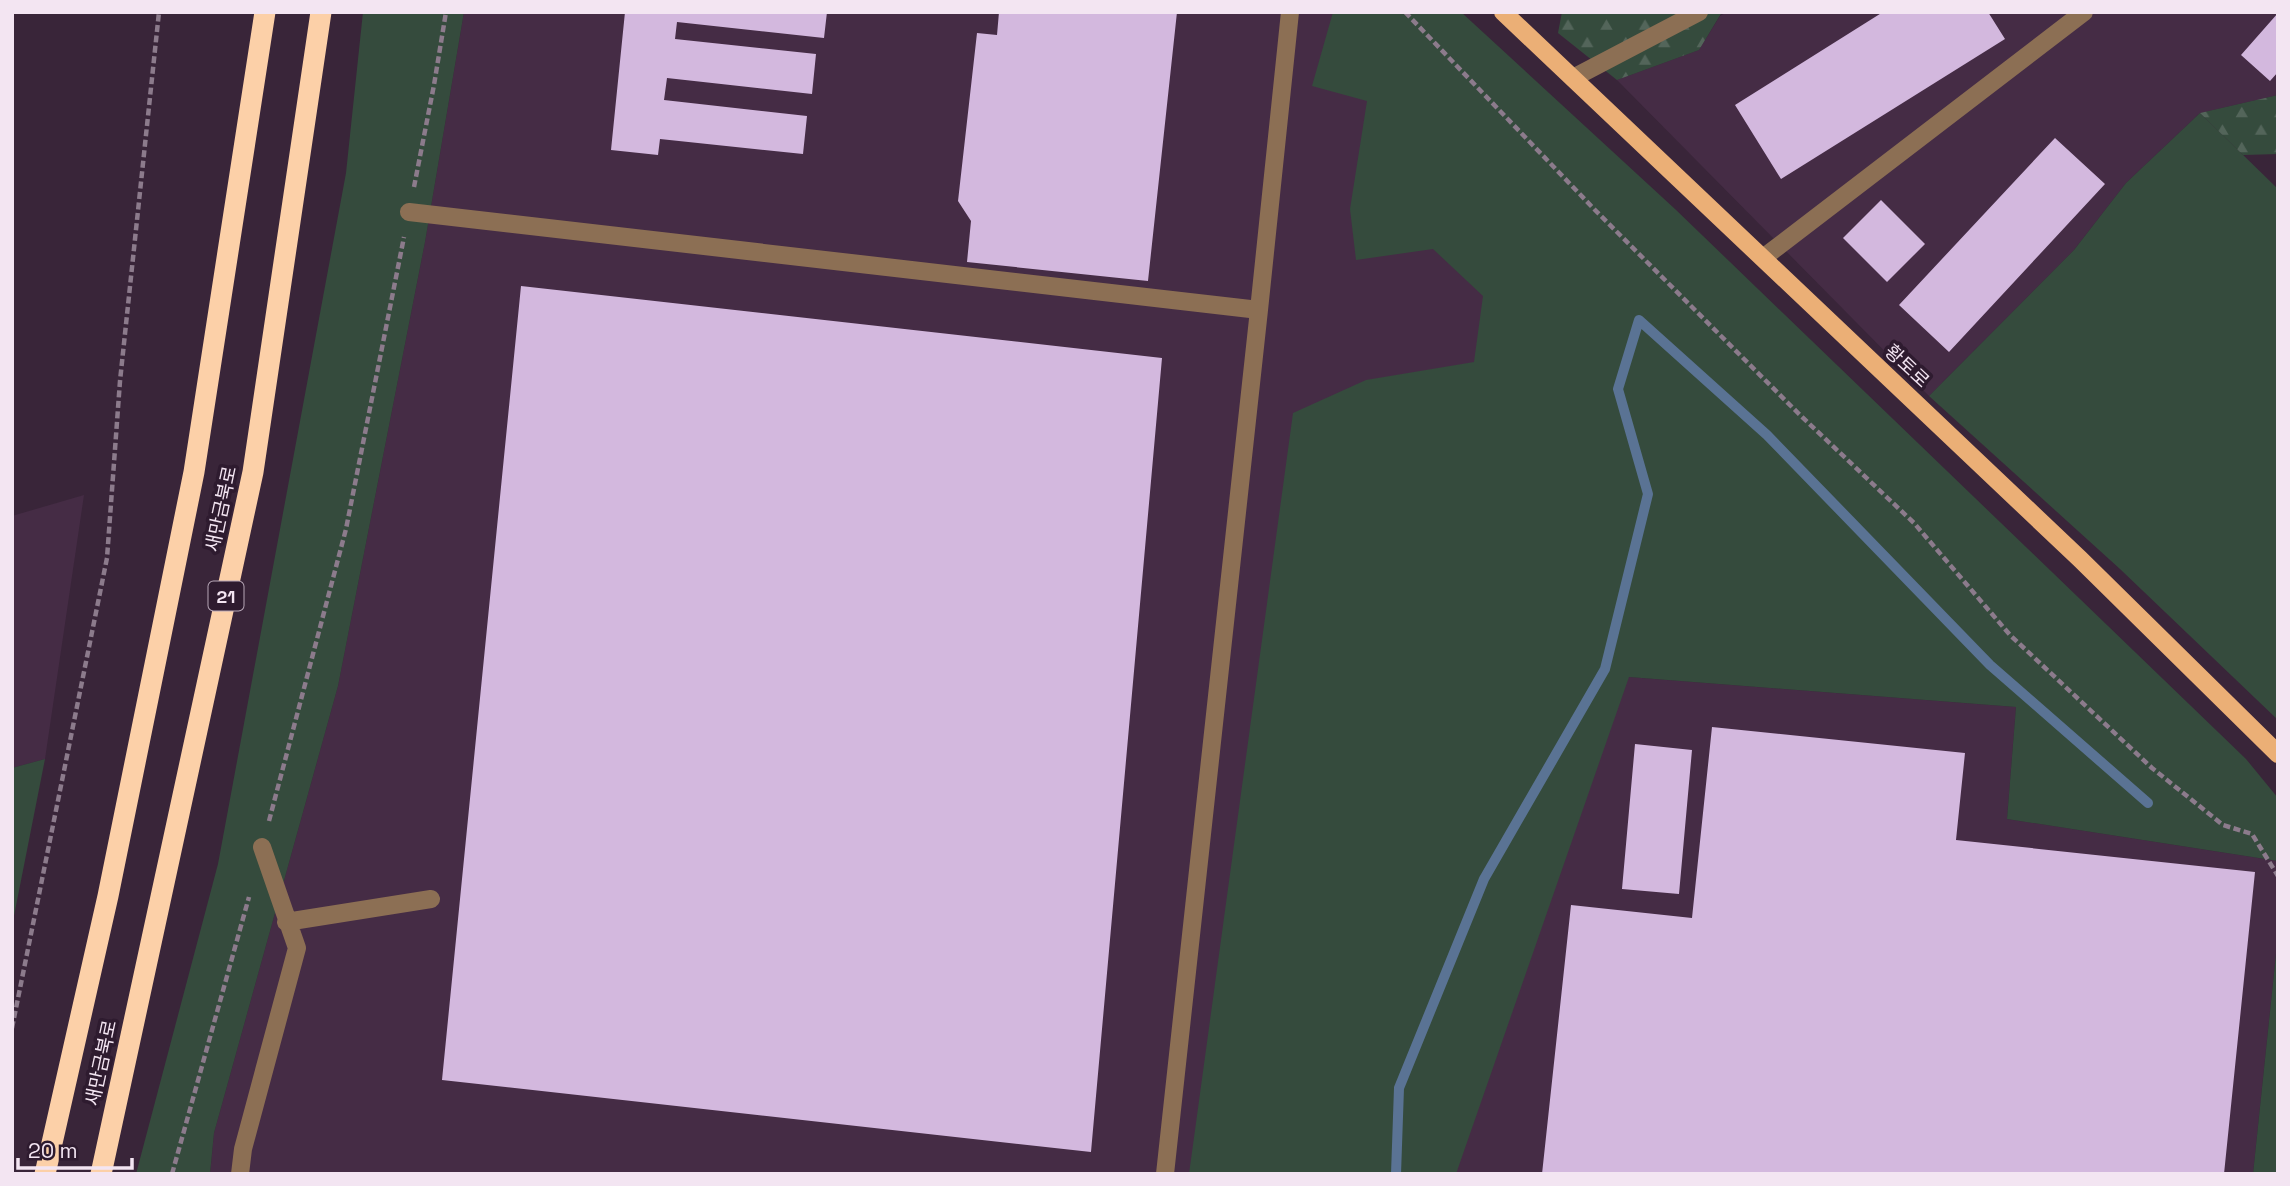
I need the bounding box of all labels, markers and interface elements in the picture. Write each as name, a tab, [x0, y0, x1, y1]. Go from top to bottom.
street label: 황토로	[1879, 339, 1935, 393]
street label: 새만금북로	[200, 464, 242, 554]
road number: 21	[208, 582, 244, 610]
street label: 새만금북로	[80, 1018, 122, 1108]
scale bar	[18, 1126, 131, 1170]
text: 20 m	[28, 1137, 78, 1164]

